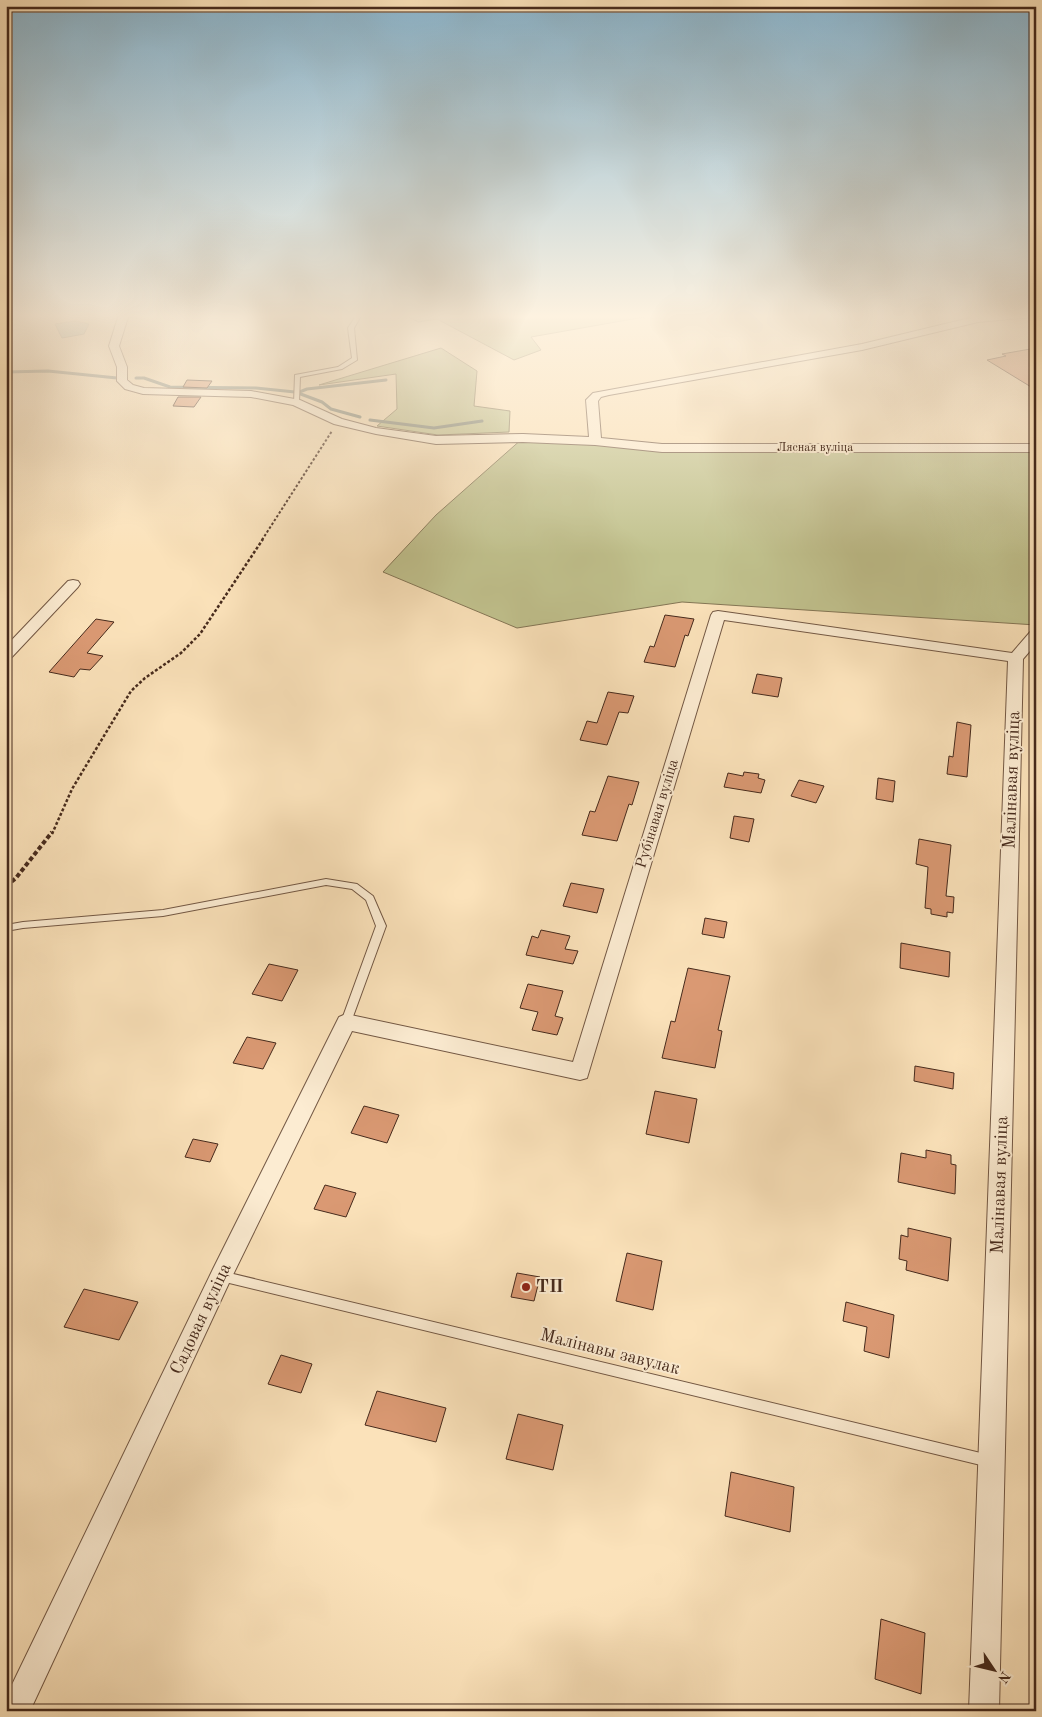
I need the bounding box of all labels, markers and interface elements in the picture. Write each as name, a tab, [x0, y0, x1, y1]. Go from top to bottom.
street label: Лясная вуліца	[777, 441, 853, 454]
street label: Малінавая вуліца	[1001, 710, 1023, 850]
street label: Рубінавая вуліца	[634, 757, 682, 870]
street label: Малінавая вуліца	[989, 1115, 1011, 1255]
street label: Садовая вуліца	[167, 1261, 235, 1377]
place label: ТП	[536, 1278, 564, 1296]
marker: ТП	[520, 1281, 532, 1293]
street label: Малінавы завулак	[538, 1326, 682, 1378]
north arrow	[970, 1644, 1020, 1694]
text: N	[995, 1668, 1013, 1686]

